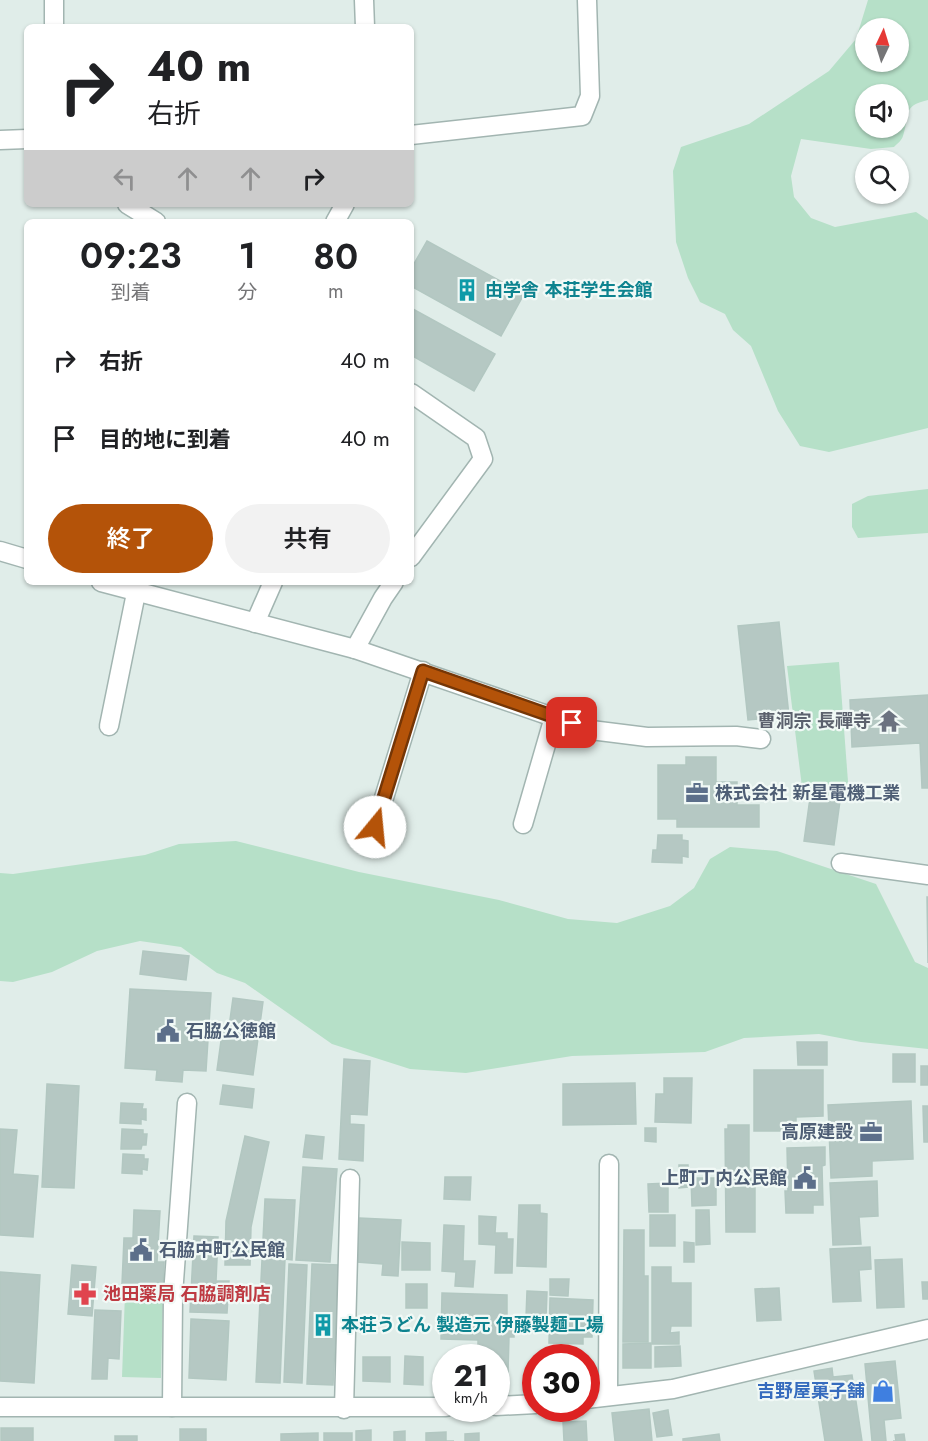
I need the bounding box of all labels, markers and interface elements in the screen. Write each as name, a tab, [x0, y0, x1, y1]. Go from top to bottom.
north arrow	[855, 18, 909, 72]
map controls	[855, 18, 909, 204]
text: 40 m	[147, 36, 251, 97]
icon: right	[48, 48, 126, 126]
button: sound	[855, 84, 909, 138]
text: 右折	[147, 94, 201, 133]
button: search	[855, 150, 909, 204]
icon: left	[108, 162, 141, 195]
icon: ahead	[171, 162, 204, 195]
icon: ahead	[234, 162, 267, 195]
icon: right	[297, 162, 330, 195]
text: 09:23	[80, 229, 182, 281]
text: 1	[239, 229, 256, 281]
text: 80	[313, 230, 358, 282]
text: m	[328, 277, 344, 306]
building icon: 由学舎 本荘学生会館	[454, 277, 480, 303]
place label: 由学舎 本荘学生会館	[485, 277, 652, 303]
text: 到着	[111, 278, 151, 307]
text: 分	[237, 278, 257, 307]
icon: right	[48, 344, 81, 377]
text: 40 m	[340, 344, 390, 376]
text: 右折	[99, 345, 143, 377]
icon: arrive	[48, 422, 81, 455]
text: 40 m	[340, 422, 390, 454]
text: 目的地に到着	[99, 423, 231, 455]
button: 終了	[48, 504, 213, 573]
button: 共有	[225, 504, 390, 573]
pin	[546, 697, 597, 748]
icon: arrive	[555, 706, 588, 739]
place label: 曹洞宗 長禪寺	[758, 708, 871, 734]
temple icon: 曹洞宗 長禪寺	[876, 708, 902, 734]
office icon: 株式会社 新星電機工業	[684, 780, 710, 806]
place label: 株式会社 新星電機工業	[715, 780, 900, 806]
position arrow	[343, 795, 407, 859]
public building icon: 石脇公徳館	[155, 1018, 181, 1044]
place label: 石脇公徳館	[186, 1018, 276, 1044]
place label: 高原建設	[781, 1119, 853, 1145]
office icon: 高原建設	[858, 1119, 884, 1145]
place label: 上町丁内公民館	[661, 1165, 787, 1191]
public building icon: 上町丁内公民館	[792, 1165, 818, 1191]
public building icon: 石脇中町公民館	[128, 1237, 154, 1263]
place label: 石脇中町公民館	[159, 1237, 285, 1263]
pharmacy icon: 池田薬局 石脇調剤店	[72, 1281, 98, 1307]
place label: 池田薬局 石脇調剤店	[103, 1281, 270, 1307]
building icon: 本荘うどん 製造元 伊藤製麺工場	[310, 1312, 336, 1338]
place label: 本荘うどん 製造元 伊藤製麺工場	[341, 1312, 604, 1338]
speed limit sign: 30	[522, 1344, 600, 1422]
text: 21	[454, 1354, 488, 1397]
place label: 吉野屋菓子舗	[757, 1378, 865, 1404]
shop icon: 吉野屋菓子舗	[870, 1378, 896, 1404]
text: km/h	[454, 1387, 488, 1409]

